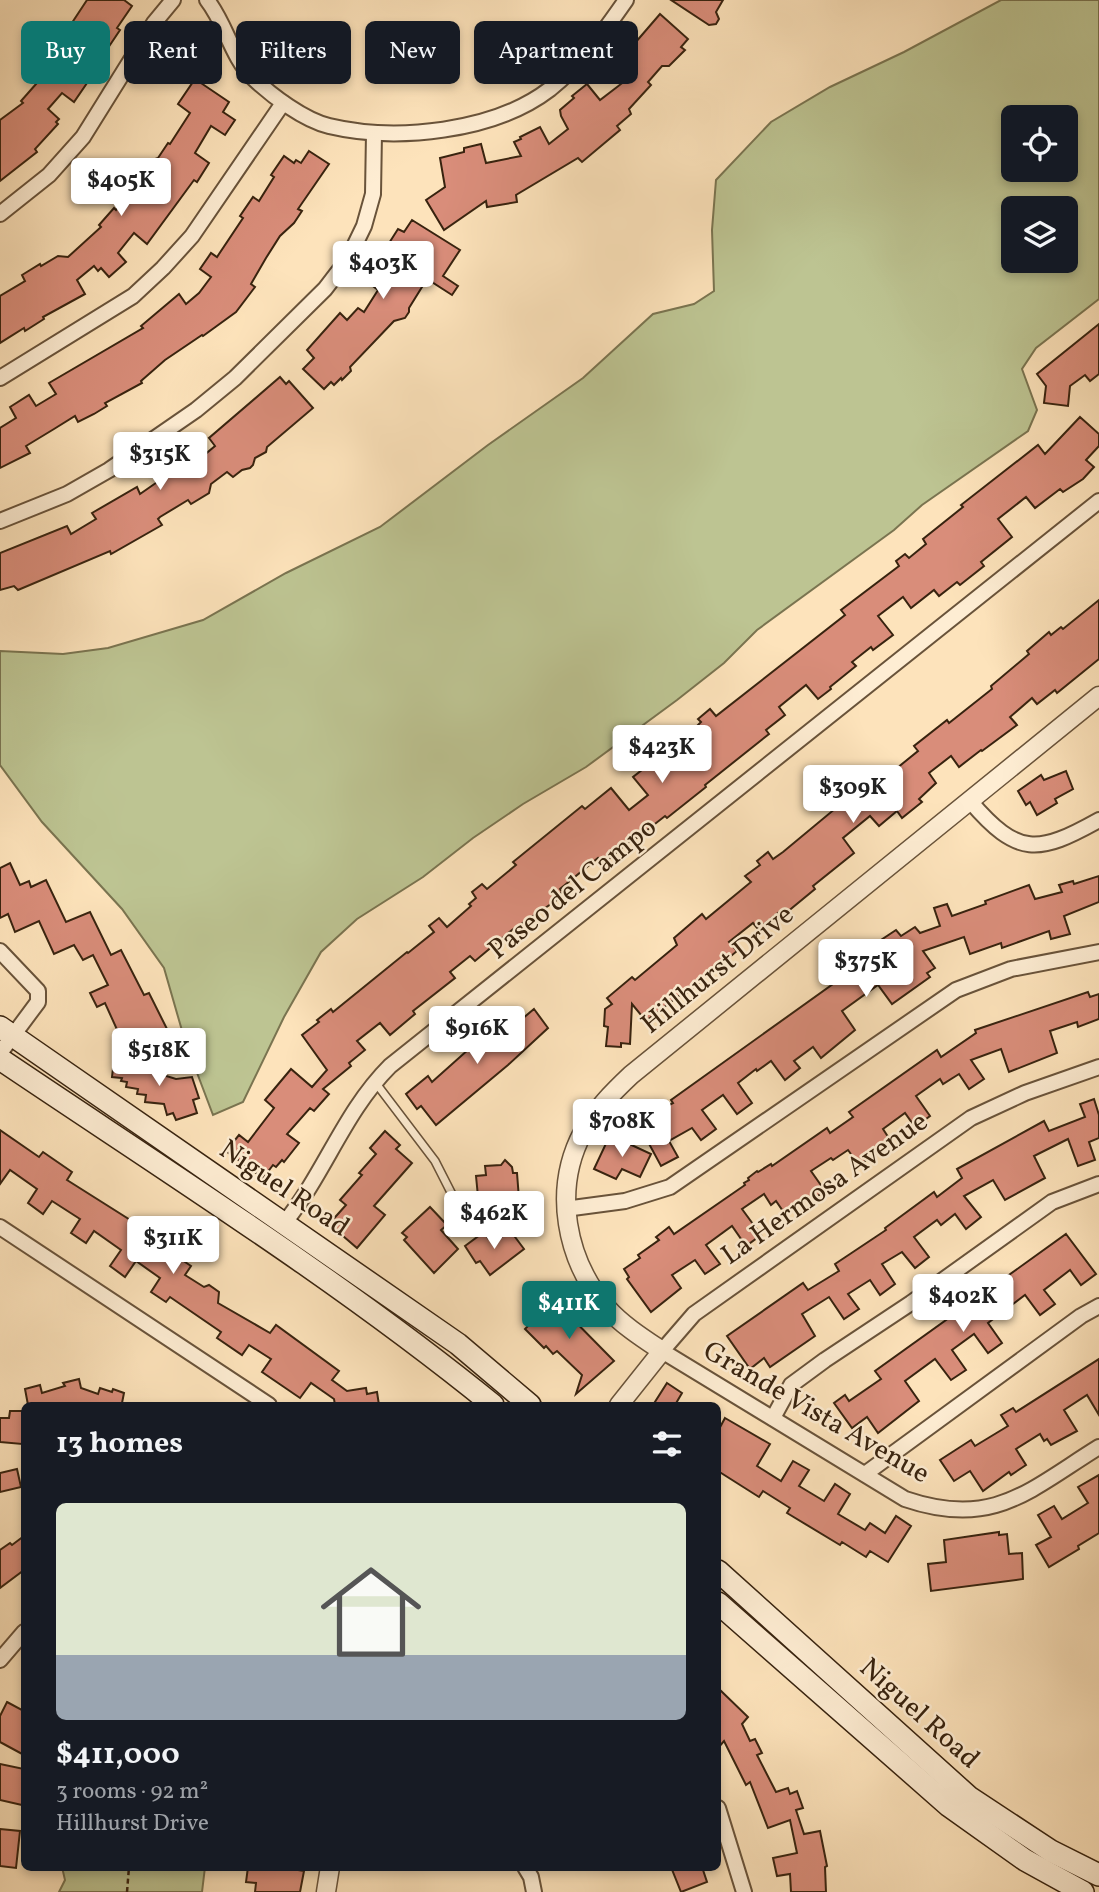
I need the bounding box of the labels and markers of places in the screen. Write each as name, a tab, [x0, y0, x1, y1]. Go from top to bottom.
pin: $405K	[72, 158, 170, 218]
pin: $403K	[334, 242, 432, 301]
pin: $315K	[111, 433, 209, 492]
pin: $423K	[613, 726, 711, 785]
pin: $309K	[804, 766, 902, 825]
pin: $375K	[817, 940, 915, 999]
pin: $916K	[428, 1006, 526, 1066]
pin: $518K	[110, 1028, 208, 1088]
pin: $708K	[573, 1100, 671, 1159]
pin: $462K	[445, 1192, 543, 1251]
pin: $311K	[124, 1216, 222, 1276]
pin: $402K	[914, 1274, 1012, 1334]
pin: $411K	[520, 1282, 618, 1341]

